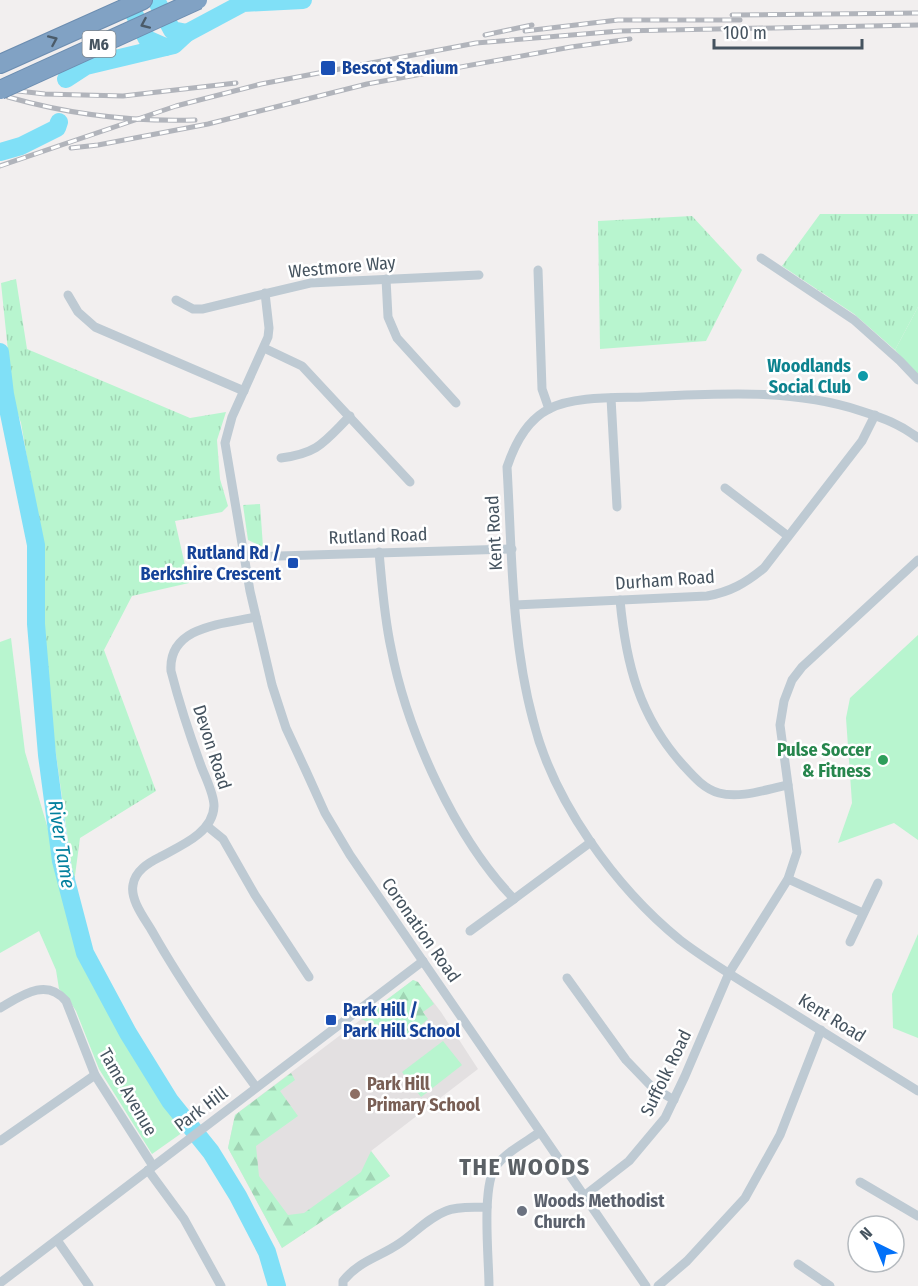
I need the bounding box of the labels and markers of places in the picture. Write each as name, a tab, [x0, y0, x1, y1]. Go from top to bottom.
place label: Bescot Stadium	[342, 57, 458, 79]
marker: Bescot Stadium	[319, 59, 337, 77]
place label: Woodlands Social Club	[767, 355, 851, 398]
marker: Woodlands Social Club	[856, 369, 870, 383]
place label: Rutland Rd / Berkshire Crescent	[141, 542, 282, 585]
marker: Rutland Rd / Berkshire Crescent	[286, 556, 300, 570]
place label: Pulse Soccer & Fitness	[777, 739, 871, 782]
marker: Pulse Soccer & Fitness	[876, 753, 890, 767]
place label: Park Hill / Park Hill School	[343, 999, 460, 1042]
marker: Park Hill / Park Hill School	[324, 1013, 338, 1027]
place label: Park Hill Primary School	[367, 1073, 480, 1116]
marker: Park Hill Primary School	[348, 1087, 362, 1101]
place label: Woods Methodist Church	[534, 1190, 665, 1233]
marker: Woods Methodist Church	[515, 1204, 529, 1218]

